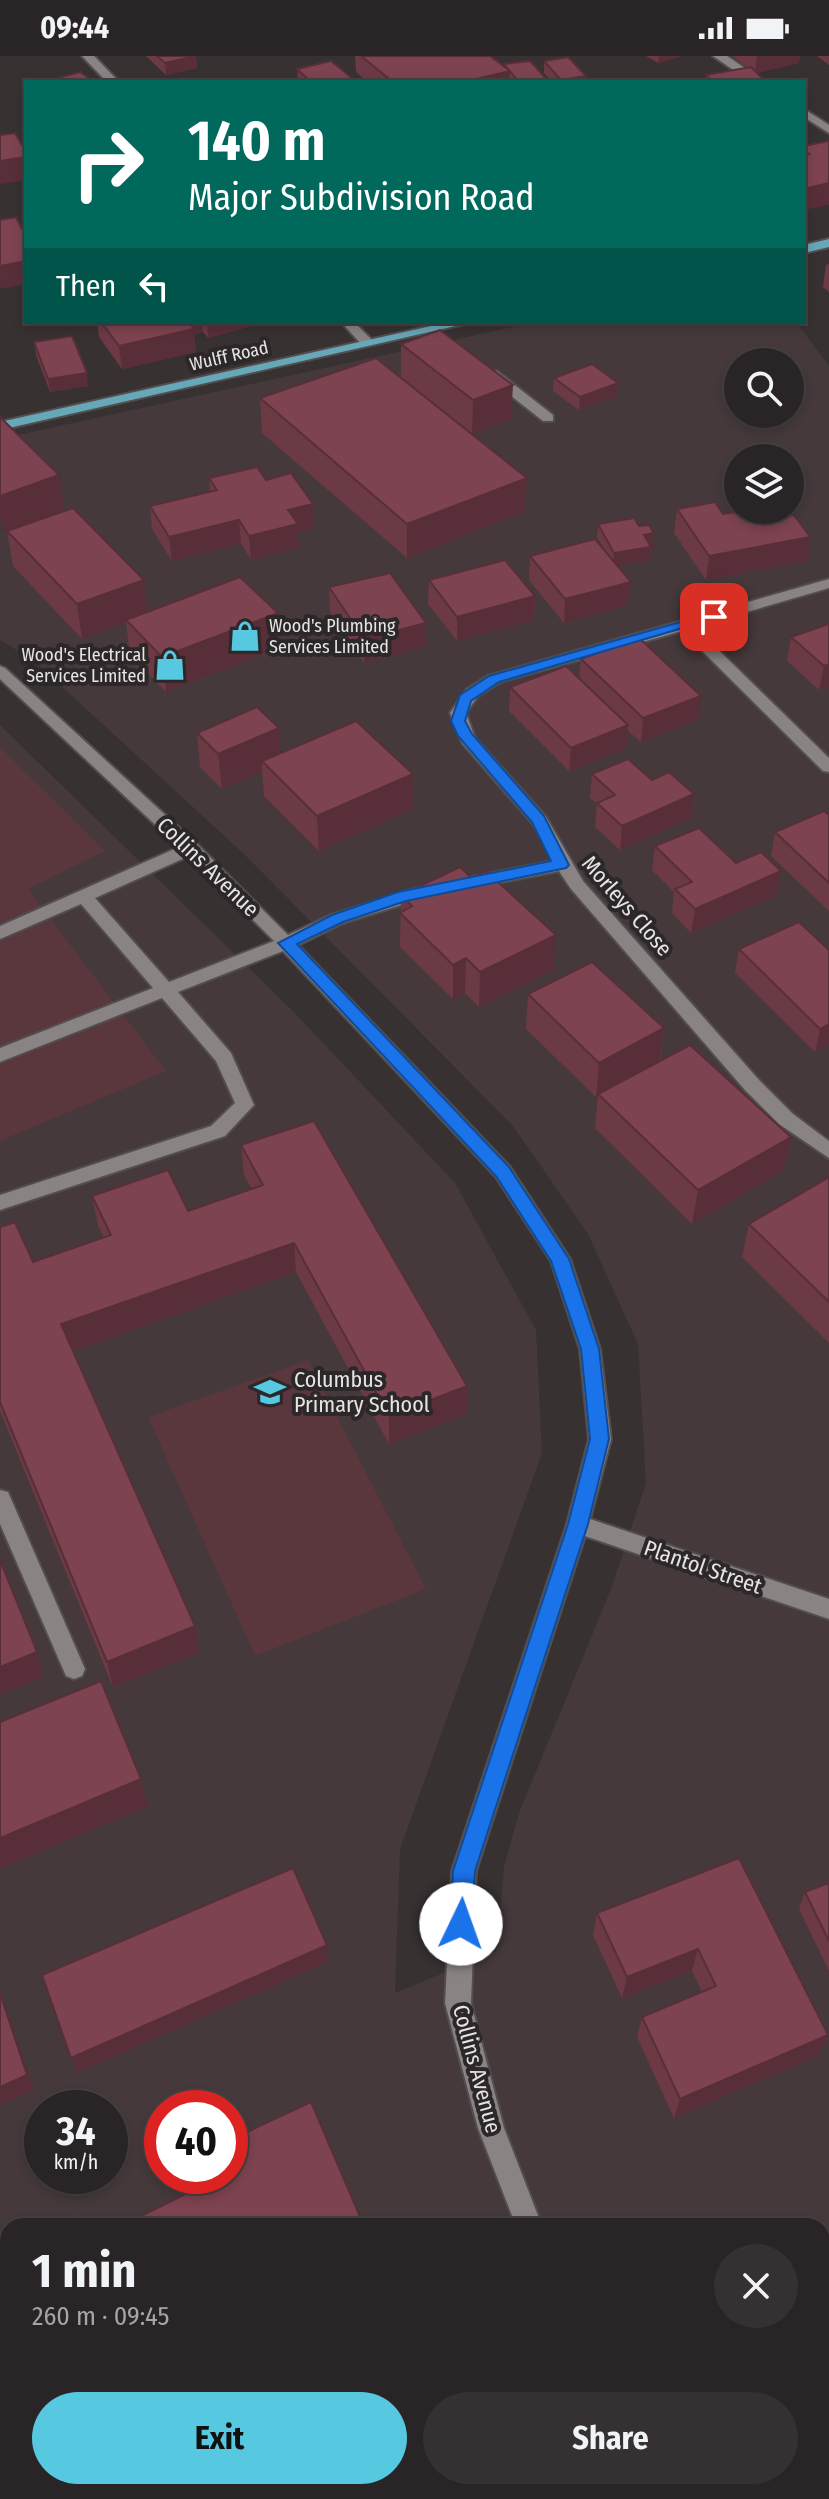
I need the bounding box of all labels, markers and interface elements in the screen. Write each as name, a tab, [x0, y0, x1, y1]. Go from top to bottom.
text: 09:44	[40, 10, 109, 46]
text: 140 m	[188, 108, 325, 175]
icon: right	[56, 112, 160, 216]
text: Major Subdivision Road	[188, 176, 535, 220]
icon: left	[132, 264, 176, 308]
text: Then	[56, 268, 116, 304]
street label: Wulff Road	[188, 336, 270, 376]
map controls	[724, 348, 804, 524]
button: search	[724, 348, 804, 428]
button: layers	[724, 444, 804, 524]
pin	[680, 583, 748, 651]
icon: arrive	[692, 595, 736, 639]
place label: Wood's Plumbing Services Limited	[269, 615, 396, 658]
shop icon: Wood's Plumbing Services Limited	[228, 619, 262, 653]
place label: Wood's Electrical Services Limited	[22, 644, 146, 687]
shop icon: Wood's Electrical Services Limited	[153, 648, 187, 682]
street label: Collins Avenue	[151, 812, 265, 922]
street label: Morleys Close	[576, 850, 678, 962]
place label: Columbus Primary School	[294, 1366, 430, 1418]
school or university icon: Columbus Primary School	[253, 1375, 287, 1409]
street label: Plantol Street	[641, 1534, 766, 1600]
position arrow	[419, 1882, 503, 1966]
street label: Collins Avenue	[447, 2002, 507, 2136]
speed limit sign: 40	[144, 2090, 248, 2194]
text: 34	[56, 2108, 96, 2156]
text: km/h	[54, 2150, 98, 2174]
text: 1 min	[32, 2242, 137, 2300]
button: close	[714, 2244, 798, 2328]
text: 260 m · 09:45	[32, 2301, 169, 2332]
button: Exit	[32, 2392, 407, 2484]
button: Share	[423, 2392, 798, 2484]

